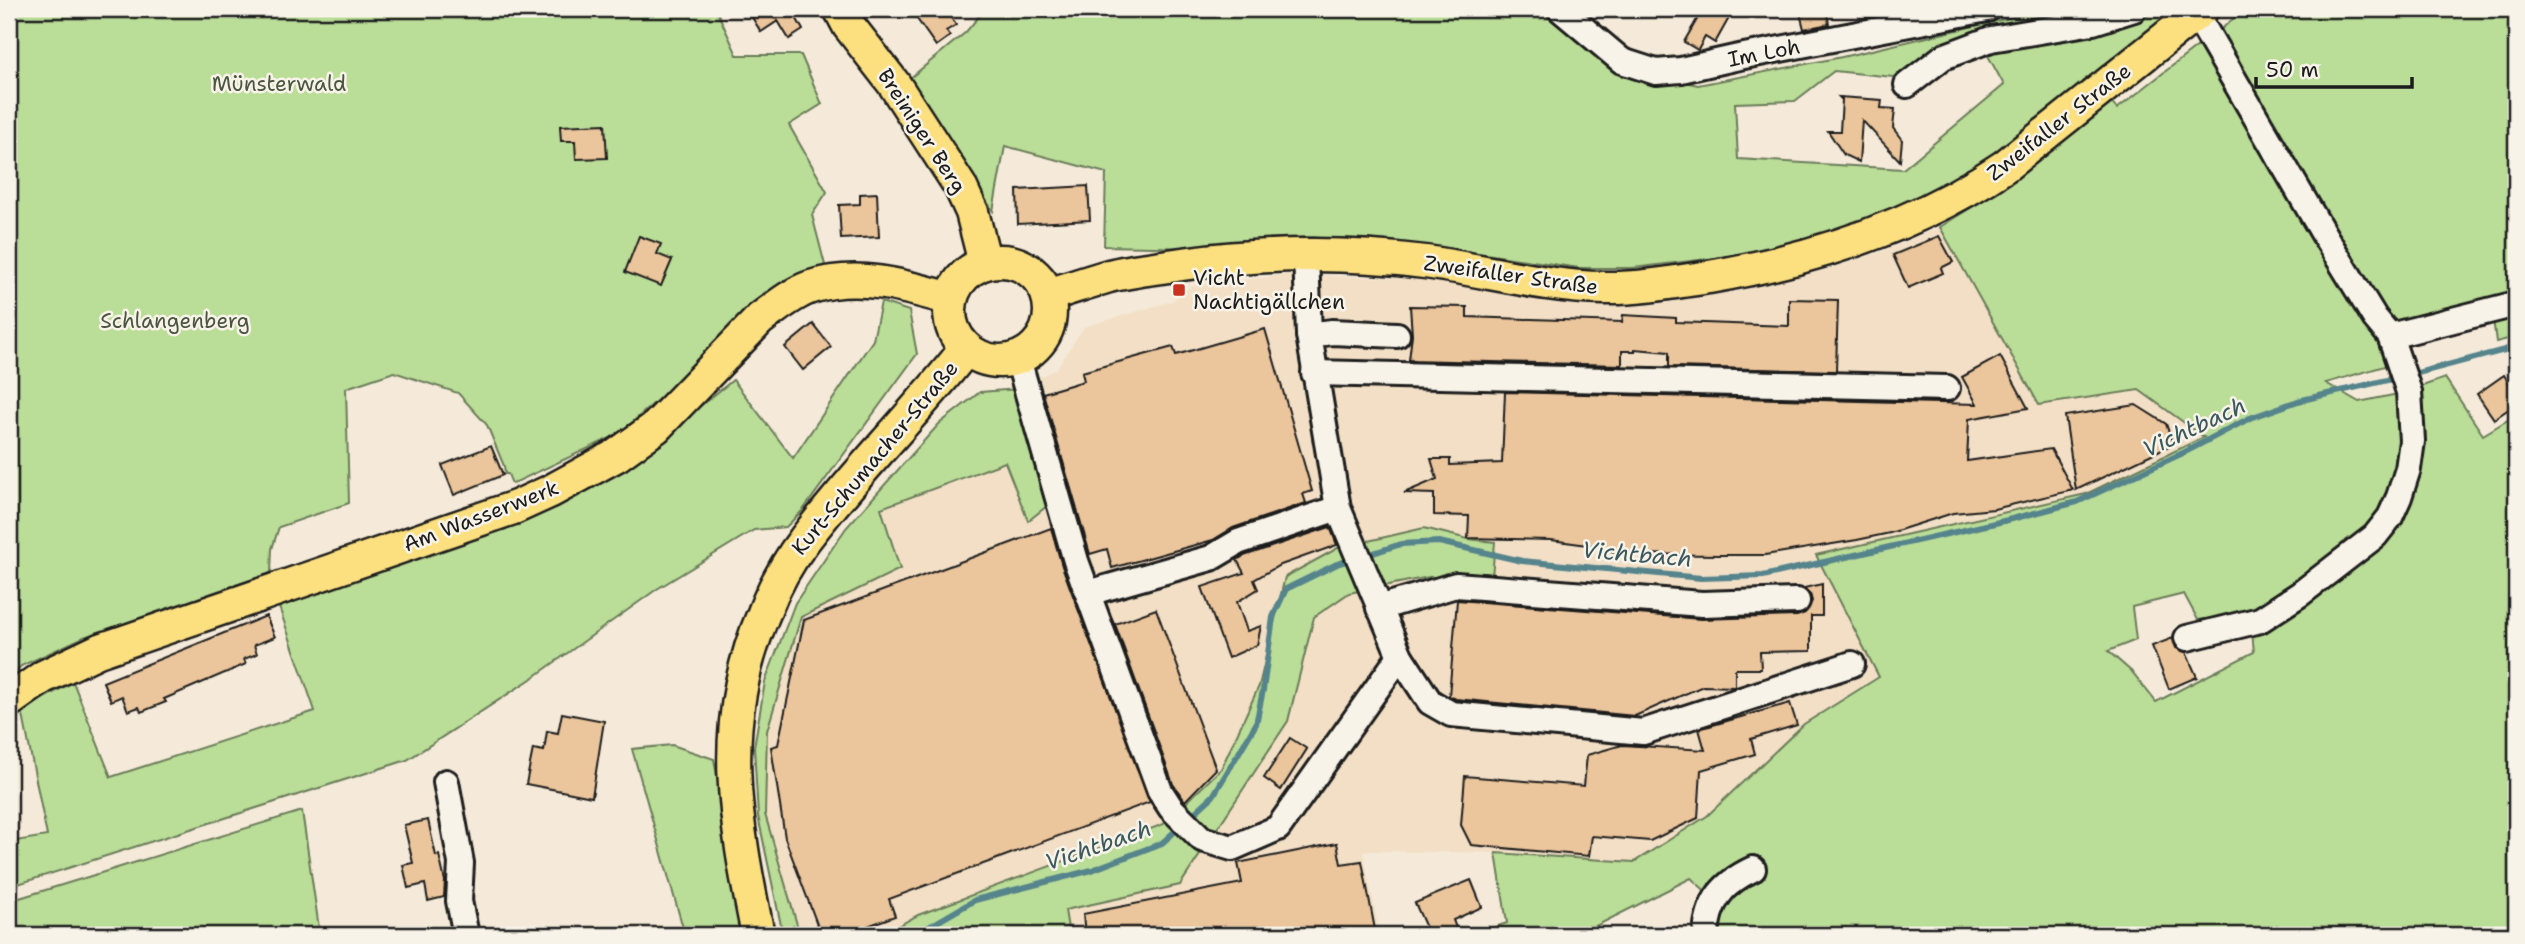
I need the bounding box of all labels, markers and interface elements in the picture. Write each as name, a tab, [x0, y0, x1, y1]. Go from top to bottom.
street label: Im Loh	[1725, 32, 1803, 74]
scale bar	[2256, 46, 2411, 90]
text: 50 m	[2266, 56, 2319, 84]
street label: Zweifaller Straße	[1981, 57, 2137, 187]
street label: Breiniger Berg	[871, 63, 973, 199]
park label: Münsterwald	[212, 70, 346, 98]
street label: Zweifaller Straße	[1422, 249, 1600, 301]
place label: Vicht Nachtigällchen	[1193, 264, 1345, 316]
marker: Vicht Nachtigällchen	[1171, 282, 1187, 298]
park label: Schlangenberg	[100, 307, 250, 335]
street label: Kurt-Schumacher-Straße	[785, 355, 965, 561]
water label: Vichtbach	[2137, 390, 2251, 464]
street label: Am Wasserwerk	[399, 473, 563, 559]
water label: Vichtbach	[1581, 534, 1693, 574]
water label: Vichtbach	[1041, 813, 1155, 877]

